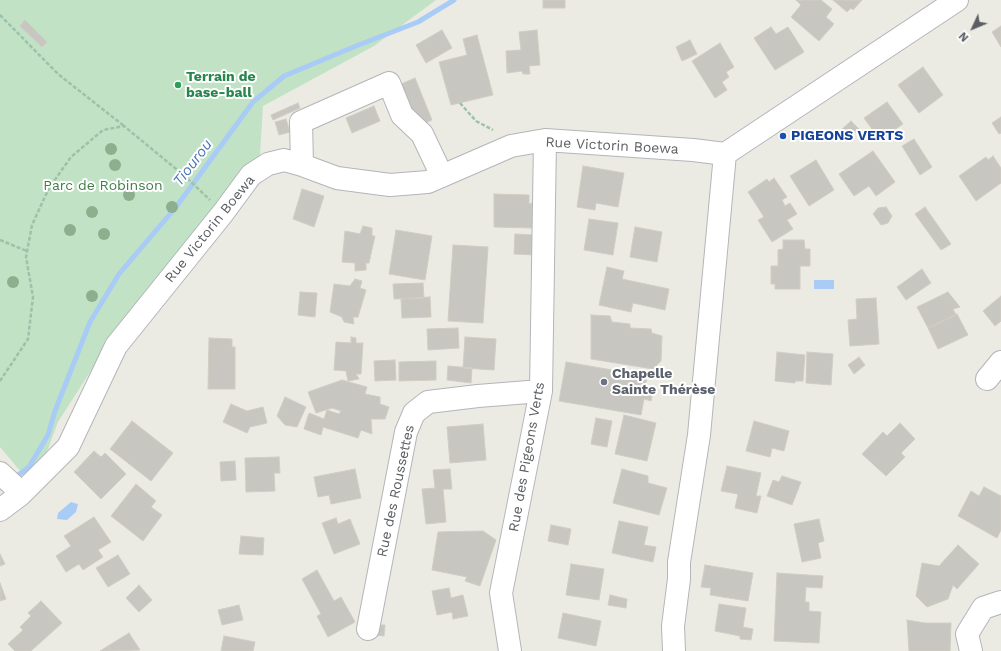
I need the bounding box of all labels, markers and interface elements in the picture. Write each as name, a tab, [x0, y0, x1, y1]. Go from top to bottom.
north arrow	[953, 8, 993, 48]
text: N	[956, 29, 972, 44]
place label: Terrain de base-ball	[186, 69, 256, 102]
marker: Terrain de base-ball	[173, 80, 183, 90]
place label: PIGEONS VERTS	[791, 128, 903, 144]
marker: PIGEONS VERTS	[778, 131, 788, 141]
street label: Rue Victorin Boewa	[545, 134, 679, 158]
water label: Tiourou	[170, 136, 216, 190]
street label: Rue Victorin Boewa	[162, 172, 258, 286]
park label: Parc de Robinson	[43, 178, 163, 194]
place label: Chapelle Sainte Thérèse	[612, 366, 715, 398]
marker: Chapelle Sainte Thérèse	[599, 377, 609, 387]
street label: Rue des Pigeons Verts	[506, 381, 548, 533]
street label: Rue des Roussettes	[374, 423, 418, 559]

